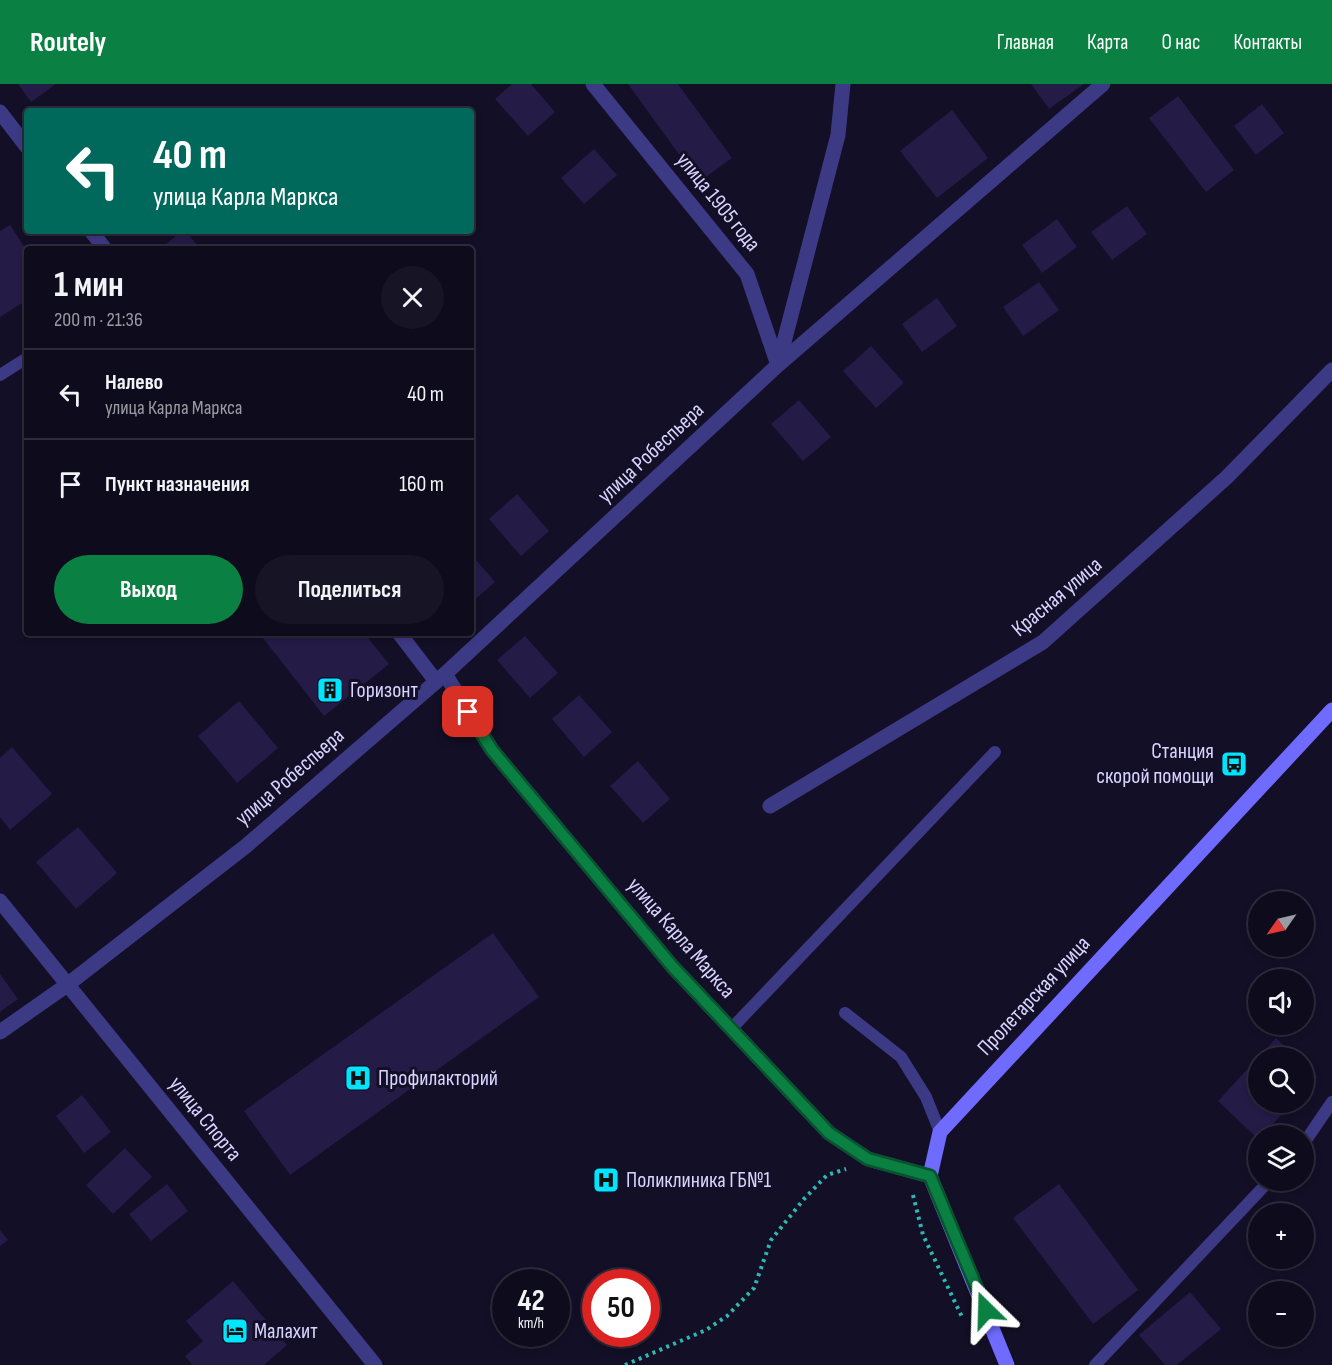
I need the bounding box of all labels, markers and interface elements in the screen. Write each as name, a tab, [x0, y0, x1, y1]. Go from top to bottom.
text: Routely	[30, 26, 106, 59]
text: Главная	[997, 30, 1054, 55]
text: Карта	[1087, 30, 1128, 55]
text: О нас	[1161, 30, 1200, 55]
text: Контакты	[1233, 30, 1302, 55]
text: 40 m	[153, 130, 227, 181]
icon: left	[54, 132, 132, 210]
street label: улица 1905 года	[670, 147, 766, 257]
text: улица Карла Маркса	[153, 181, 339, 213]
text: 1 мин	[54, 264, 124, 307]
button: close	[381, 266, 444, 329]
text: 200 m · 21:36	[54, 308, 143, 332]
text: Налево	[105, 369, 163, 396]
icon: left	[54, 378, 87, 411]
text: 40 m	[407, 381, 444, 408]
text: улица Карла Маркса	[105, 396, 242, 420]
street label: улица Робеспьера	[592, 397, 710, 509]
icon: arrive	[54, 468, 87, 501]
text: Пункт назначения	[105, 471, 249, 498]
text: 160 m	[399, 471, 444, 498]
street label: Красная улица	[1006, 551, 1108, 643]
button: Выход	[54, 555, 243, 624]
button: Поделиться	[255, 555, 444, 624]
building icon: Горизонт	[315, 675, 345, 705]
place label: Горизонт	[350, 677, 419, 704]
pin	[442, 686, 493, 737]
icon: arrive	[451, 695, 484, 728]
street label: улица Робеспьера	[230, 722, 350, 832]
place label: Станция скорой помощи	[1096, 738, 1214, 790]
bus stop icon: Станция скорой помощи	[1219, 749, 1249, 779]
street label: улица Карла Маркса	[621, 872, 741, 1004]
north arrow	[1248, 891, 1314, 957]
map controls	[1248, 891, 1314, 1347]
street label: Пролетарская улица	[972, 931, 1096, 1061]
button: sound	[1248, 969, 1314, 1035]
button: search	[1248, 1047, 1314, 1113]
hospital icon: Профилакторий	[343, 1063, 373, 1093]
place label: Профилакторий	[378, 1065, 498, 1092]
street label: улица Спорта	[163, 1071, 247, 1167]
button: layers	[1248, 1125, 1314, 1191]
hospital icon: Поликлиника ГБ№1	[591, 1165, 621, 1195]
place label: Поликлиника ГБ№1	[626, 1167, 771, 1194]
button: +	[1248, 1203, 1314, 1269]
speed limit sign: 50	[582, 1269, 660, 1347]
position arrow	[954, 1278, 1018, 1342]
button: −	[1248, 1281, 1314, 1347]
text: 42	[517, 1283, 545, 1319]
text: km/h	[518, 1314, 544, 1333]
hotel icon: Малахит	[220, 1316, 250, 1346]
place label: Малахит	[254, 1318, 318, 1345]

